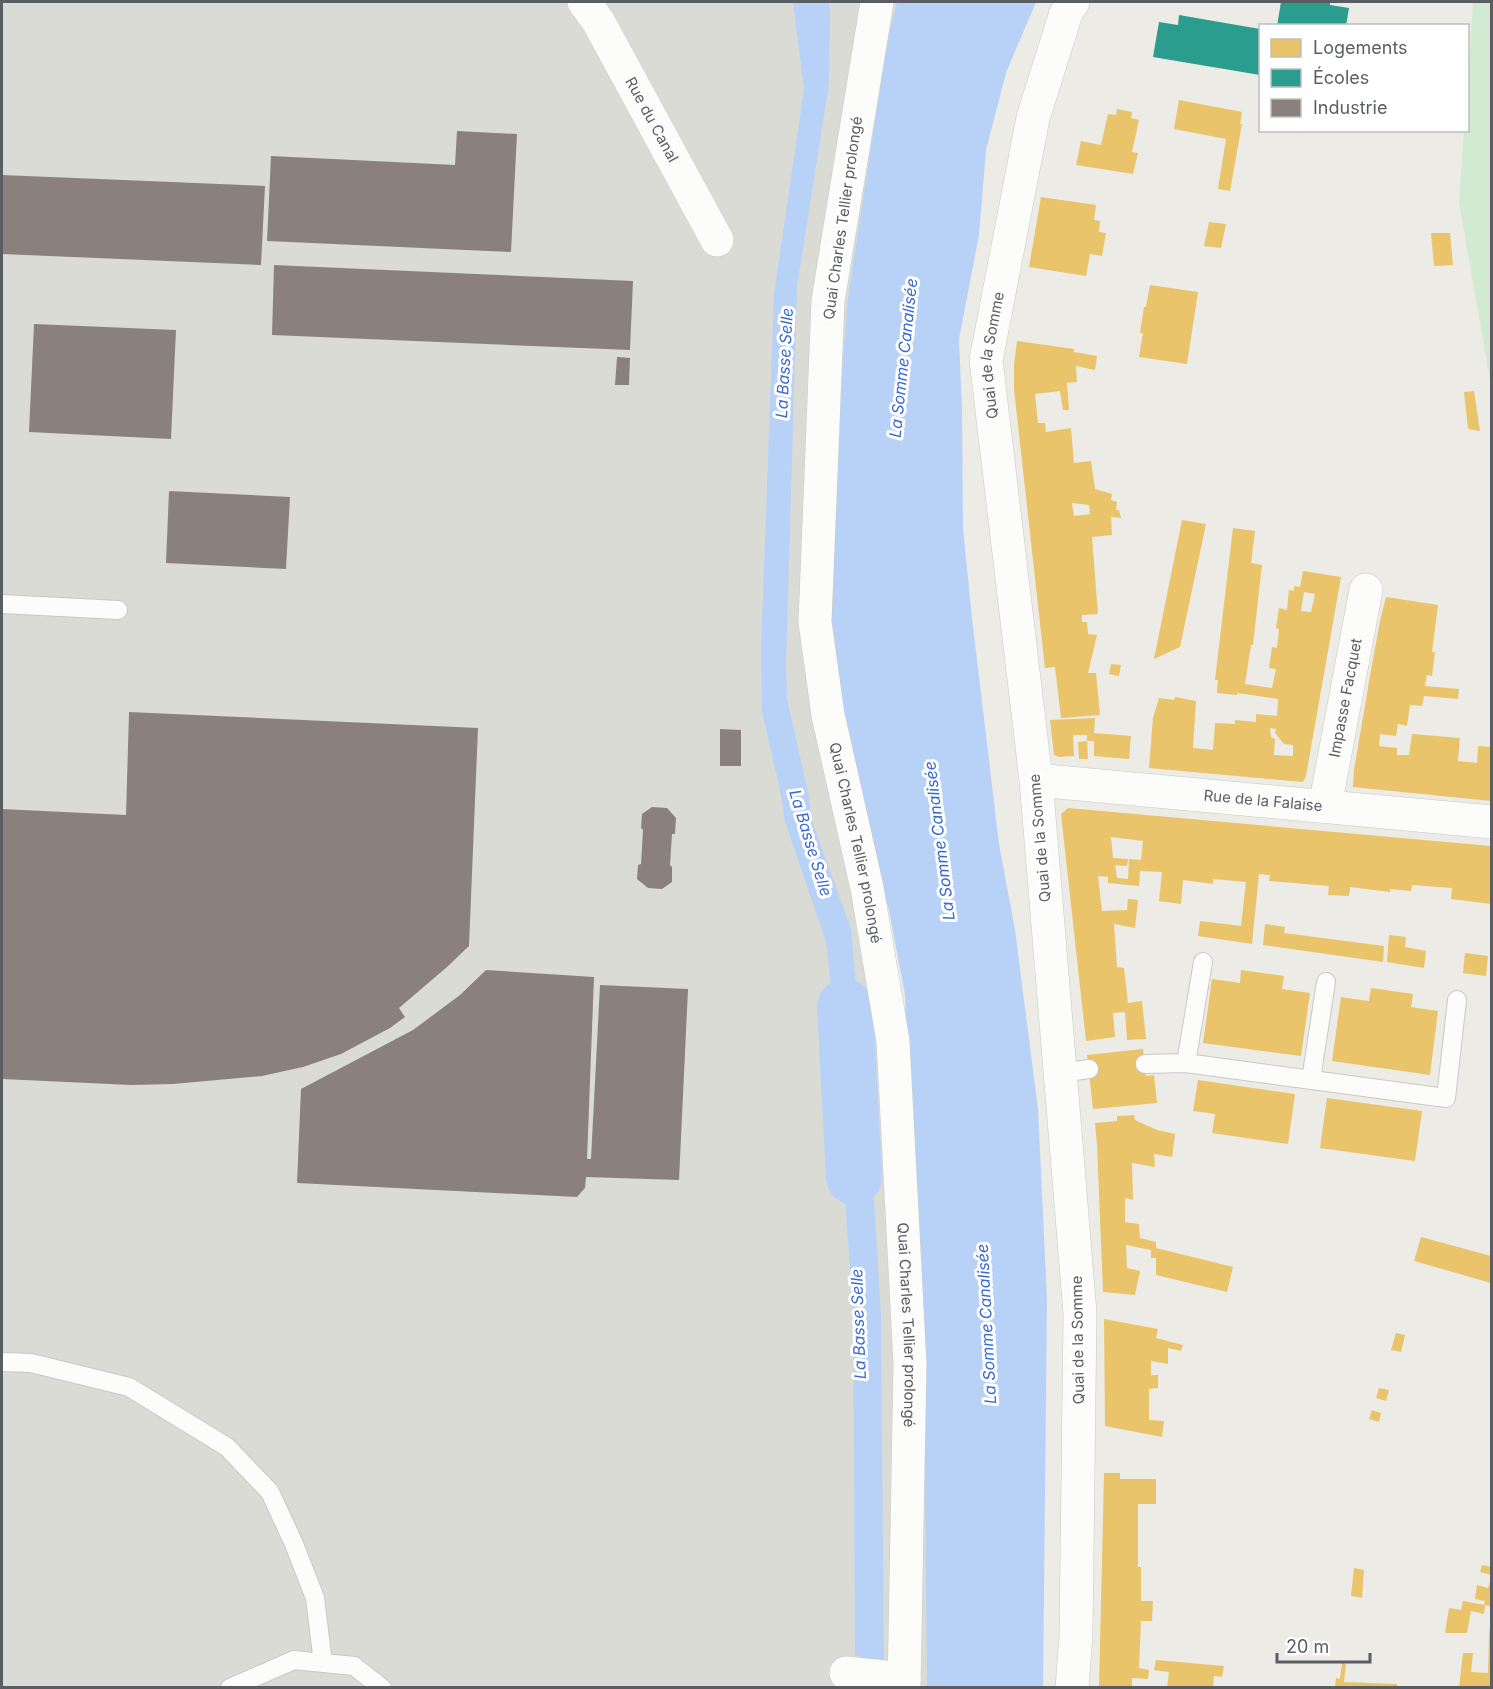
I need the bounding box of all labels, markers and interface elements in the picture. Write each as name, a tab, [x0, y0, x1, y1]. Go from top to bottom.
legend	[1259, 24, 1469, 132]
text: Logements	[1313, 37, 1408, 58]
text: Écoles	[1313, 66, 1369, 88]
street label: Rue du Canal	[621, 74, 683, 165]
text: Industrie	[1313, 97, 1387, 118]
street label: Quai Charles Tellier prolongé	[819, 115, 866, 321]
water label: La Somme Canalisée	[885, 277, 921, 439]
street label: Quai de la Somme	[976, 290, 1008, 420]
water label: La Basse Selle	[771, 307, 797, 419]
street label: Impasse Facquet	[1324, 637, 1366, 759]
street label: Quai Charles Tellier prolongé	[825, 740, 886, 945]
water label: La Somme Canalisée	[919, 760, 959, 922]
street label: Quai de la Somme	[1024, 773, 1055, 903]
street label: Rue de la Falaise	[1203, 785, 1323, 815]
water label: La Basse Selle	[785, 787, 837, 899]
street label: Quai Charles Tellier prolongé	[894, 1222, 920, 1428]
water label: La Somme Canalisée	[972, 1243, 1000, 1405]
water label: La Basse Selle	[846, 1268, 870, 1380]
street label: Quai de la Somme	[1067, 1276, 1088, 1405]
scale bar	[1277, 1626, 1370, 1664]
text: 20 m	[1286, 1636, 1329, 1657]

